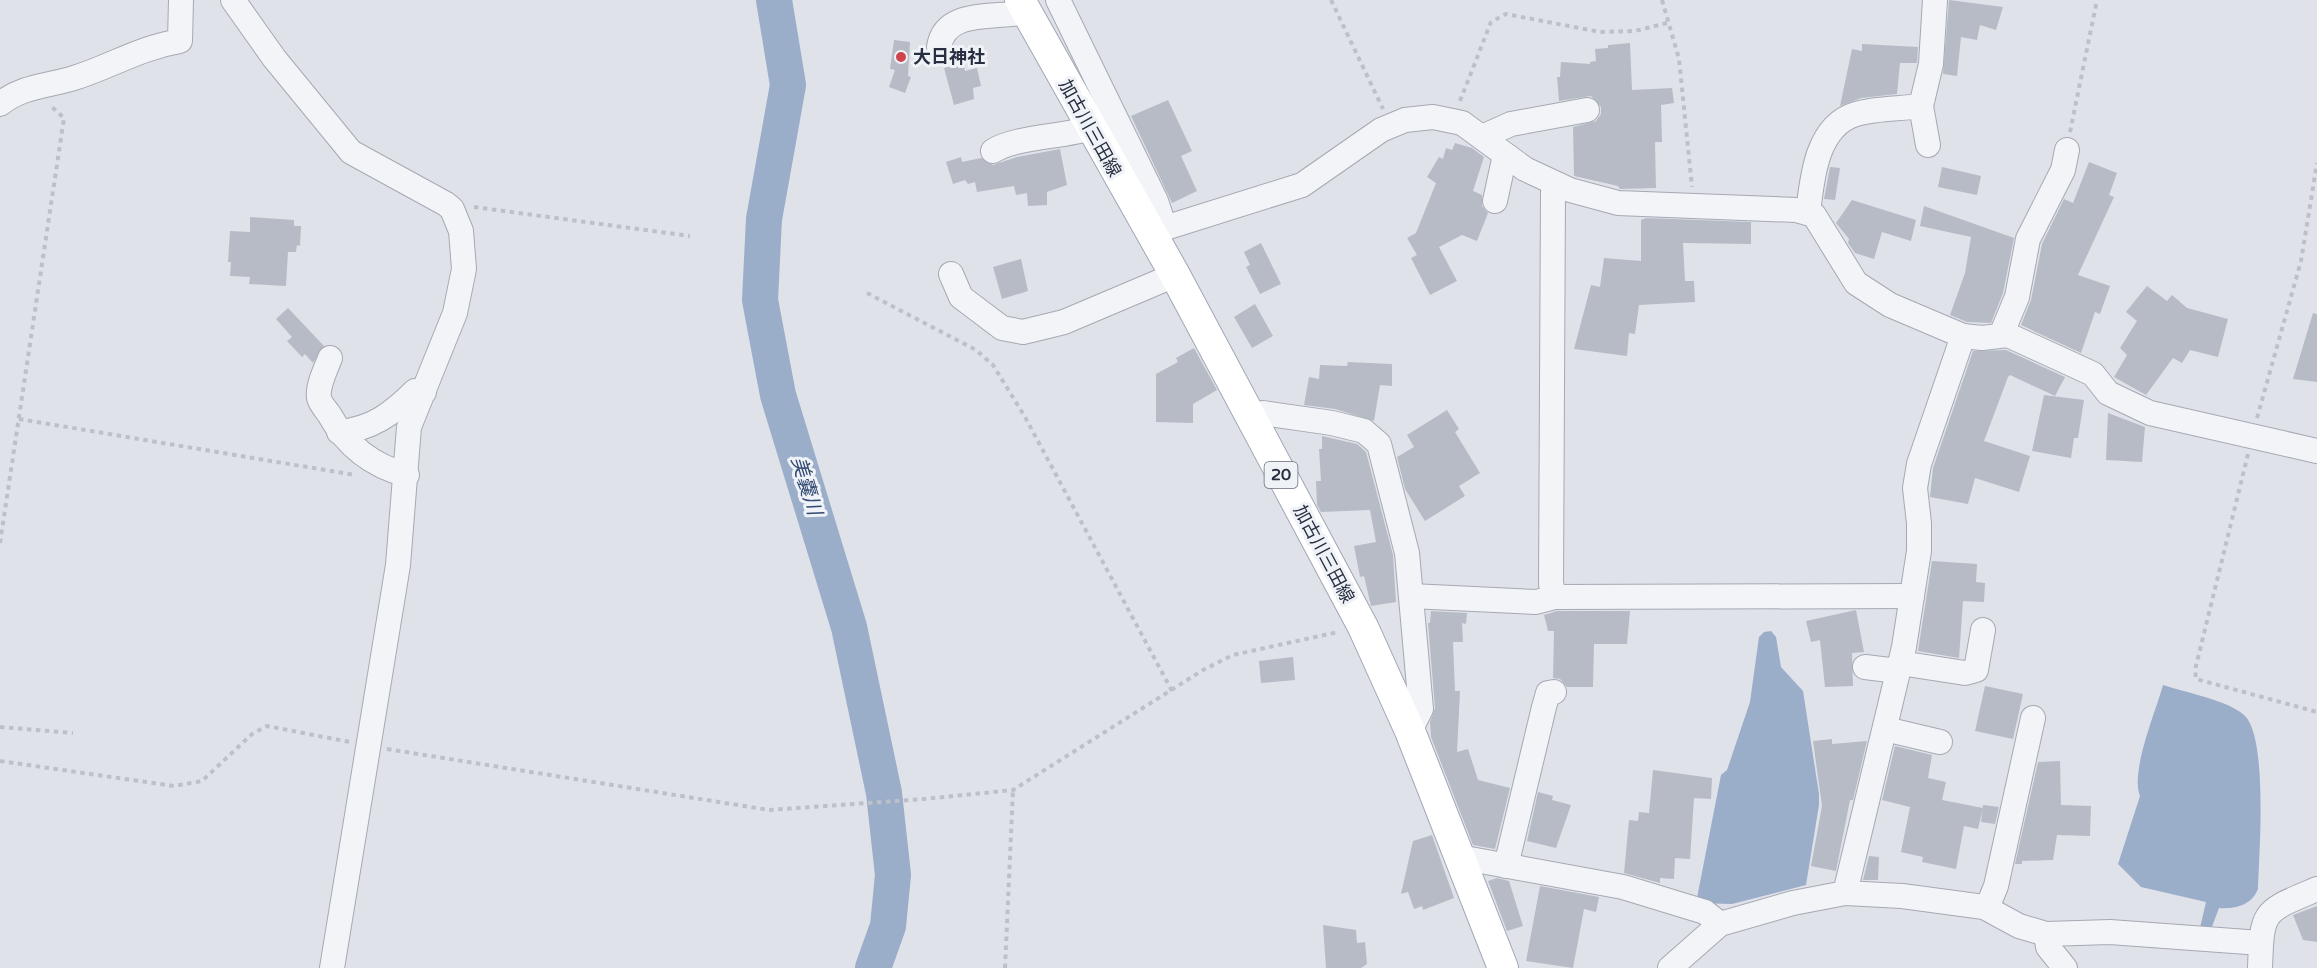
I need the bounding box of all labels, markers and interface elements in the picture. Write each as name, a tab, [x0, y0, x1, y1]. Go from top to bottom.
place label: 大日神社	[913, 46, 985, 68]
marker: 大日神社	[894, 50, 908, 64]
street label: 加古川三田線	[1054, 75, 1126, 181]
water label: 美嚢川	[786, 454, 827, 520]
road number: 20	[1264, 462, 1298, 488]
street label: 加古川三田線	[1289, 501, 1359, 607]

